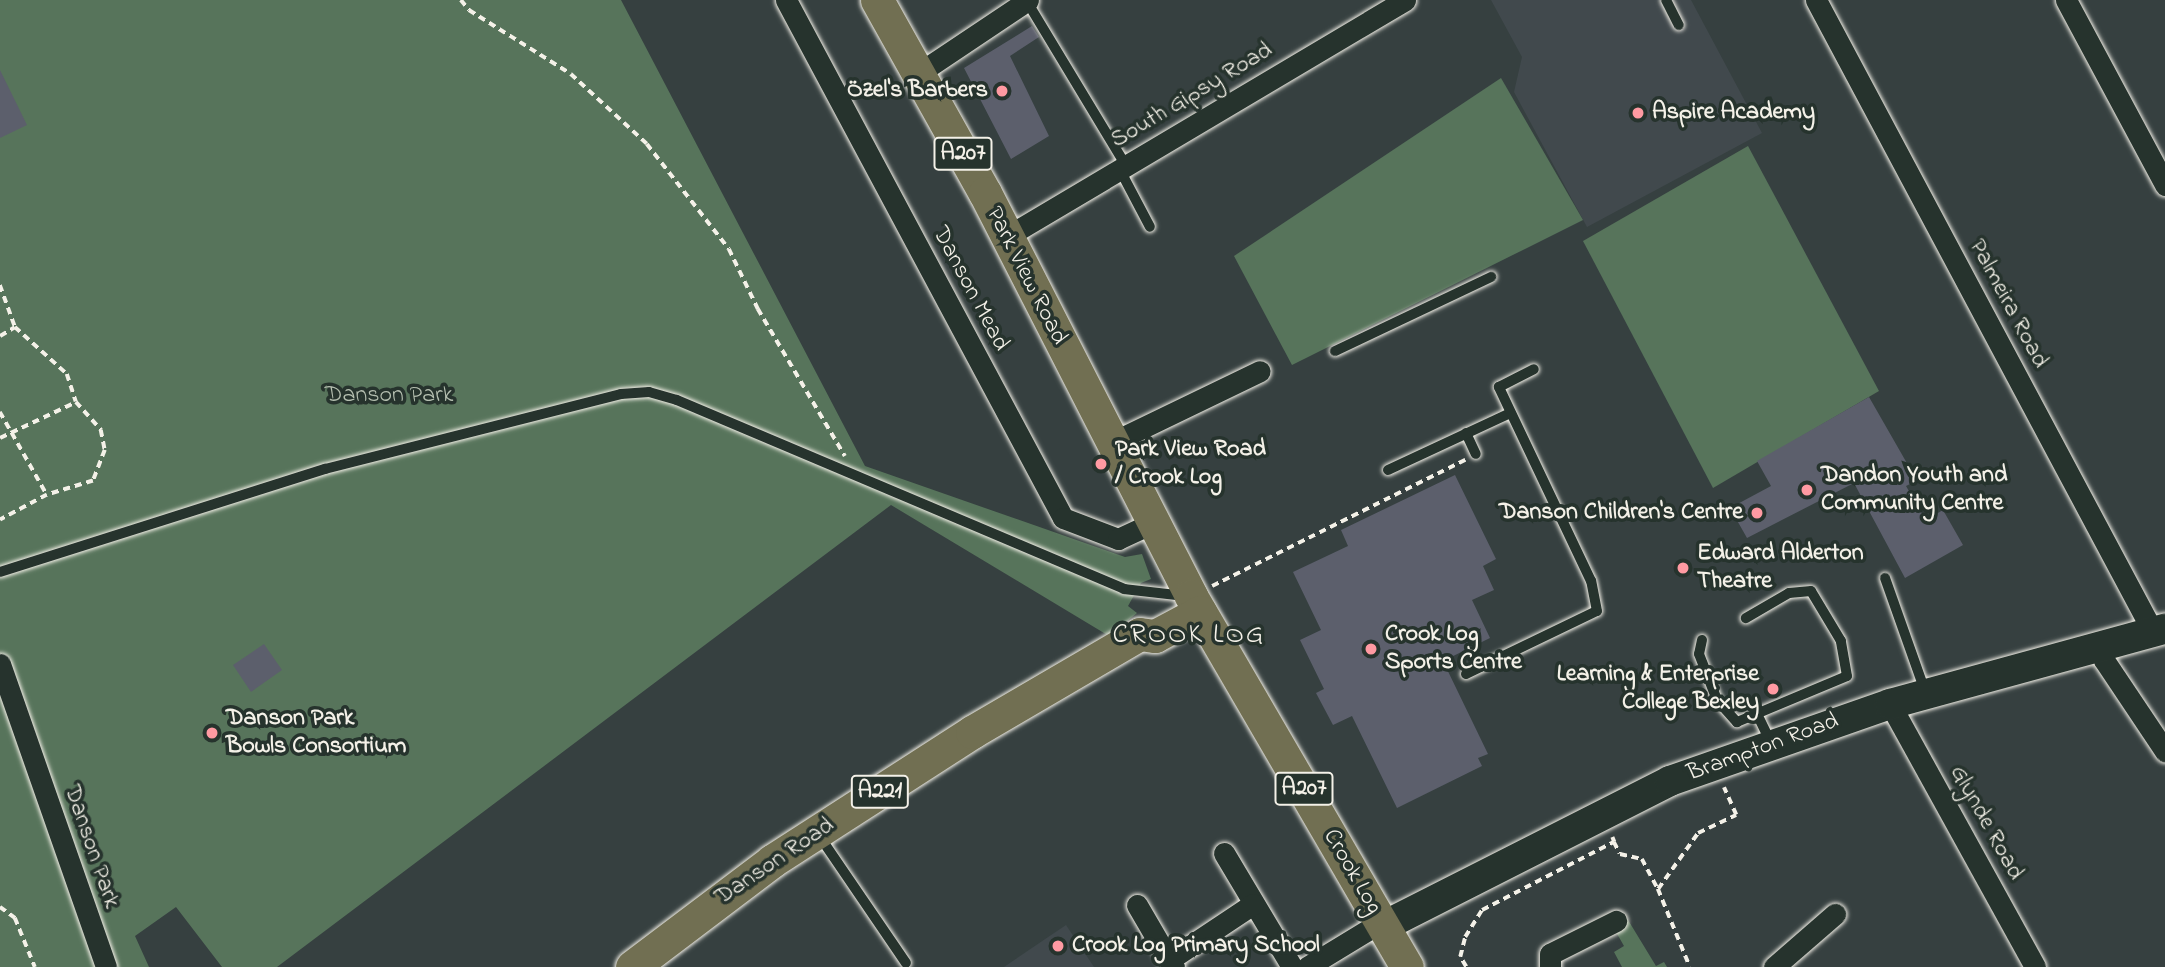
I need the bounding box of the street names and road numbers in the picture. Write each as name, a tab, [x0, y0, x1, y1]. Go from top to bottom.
street label: South Gipsy Road	[1106, 36, 1278, 156]
road number: A207	[933, 134, 993, 174]
street label: Park View Road	[979, 202, 1073, 350]
street label: Danson Mead	[925, 222, 1015, 356]
street label: Palmeira Road	[1962, 235, 2054, 373]
street label: Brampton Road	[1683, 707, 1843, 789]
street label: Glynde Road	[1943, 761, 2029, 885]
road number: A207	[1274, 769, 1334, 808]
road number: A221	[850, 772, 910, 812]
street label: Danson Park	[56, 782, 126, 912]
street label: Danson Road	[710, 812, 840, 912]
street label: Crook Log	[1316, 824, 1388, 920]

